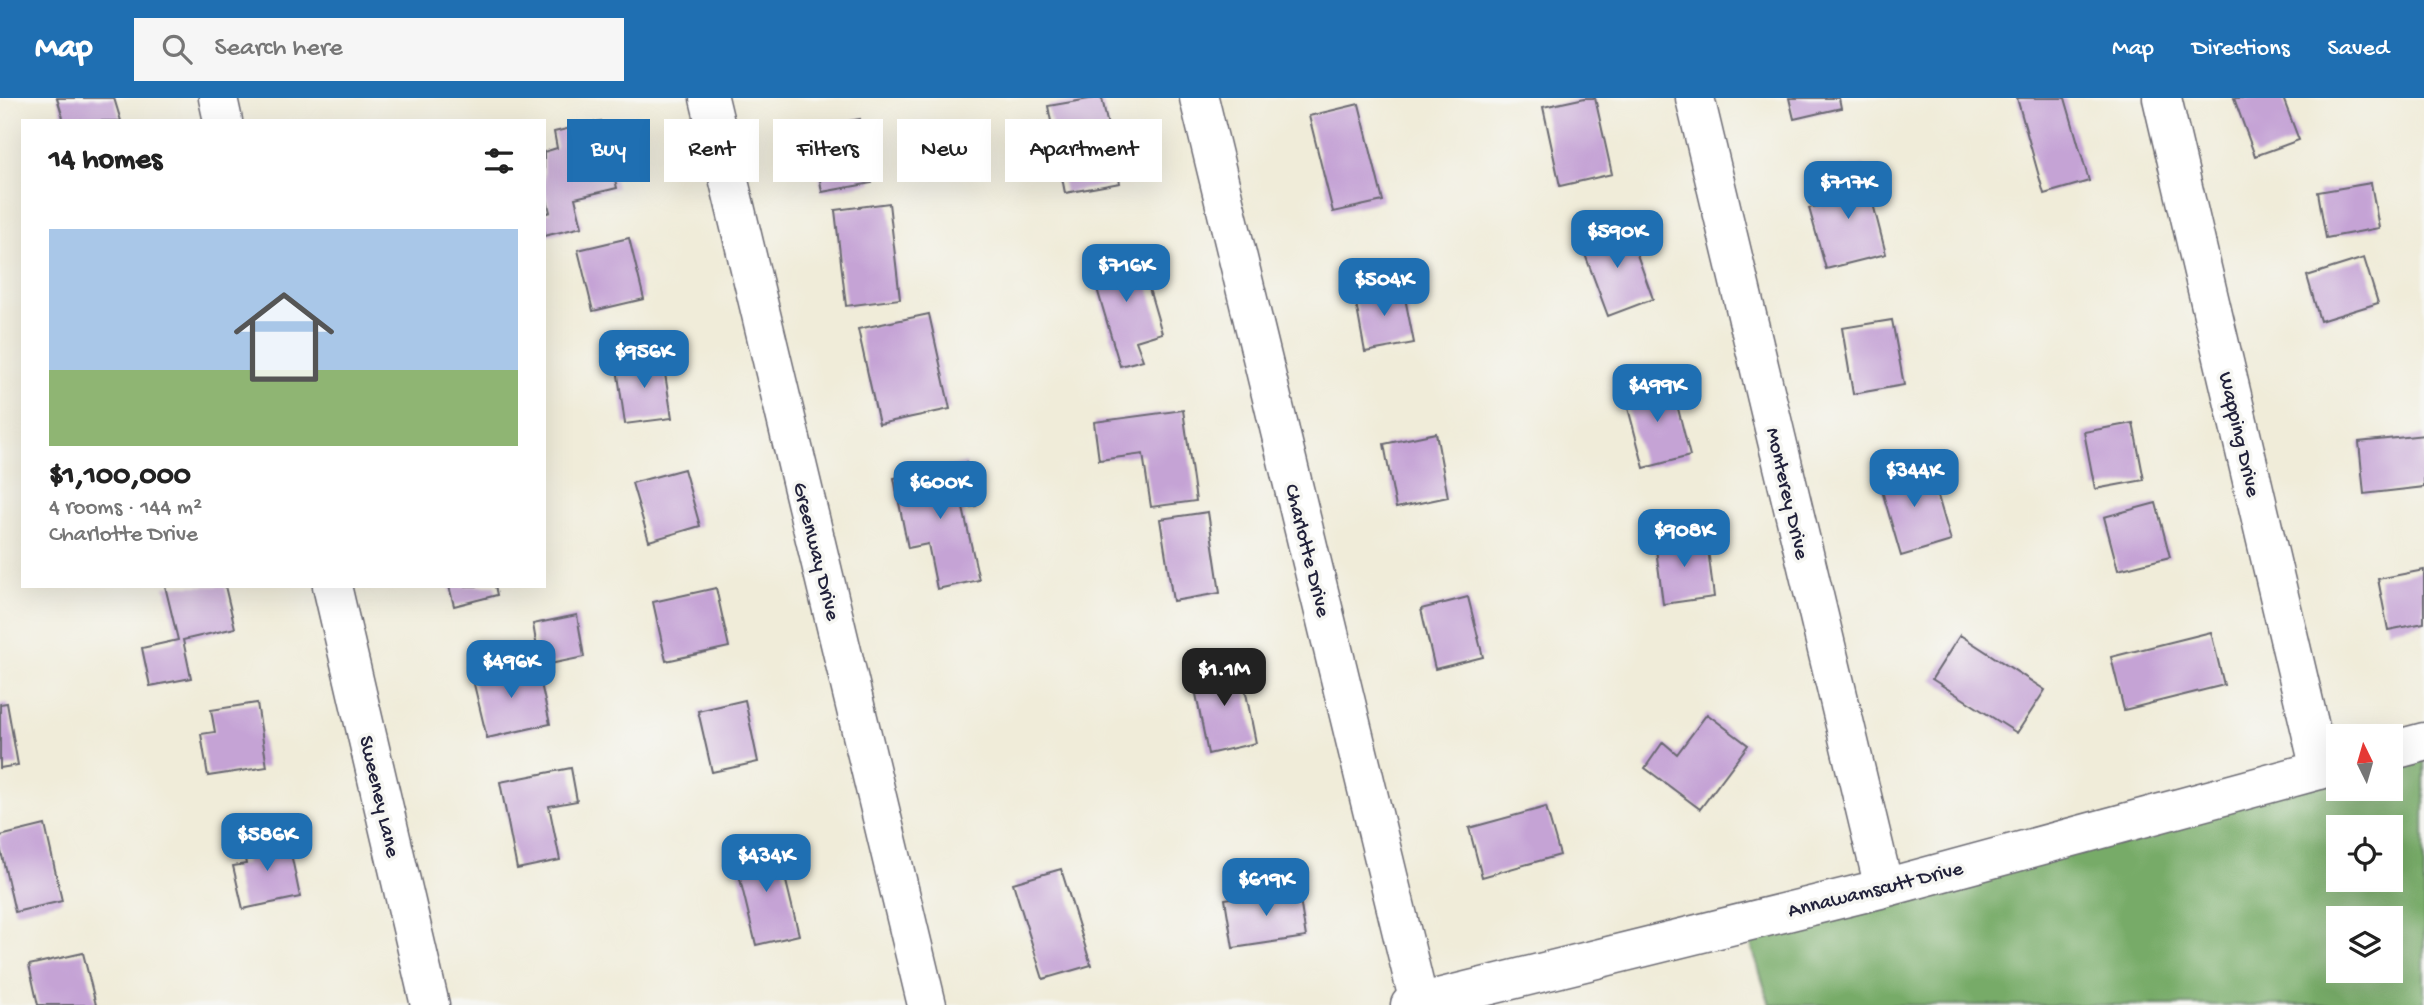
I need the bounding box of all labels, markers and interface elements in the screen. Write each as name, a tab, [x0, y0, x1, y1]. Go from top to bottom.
search box	[134, 18, 624, 81]
text: Map	[35, 30, 92, 68]
icon: search	[158, 30, 196, 68]
text: Search here	[214, 34, 343, 65]
text: Map	[2112, 35, 2154, 64]
text: Directions	[2192, 35, 2290, 64]
text: Saved	[2328, 35, 2389, 64]
chip: Buy	[567, 119, 650, 182]
chip: Rent	[664, 119, 759, 182]
chip: Filters	[773, 119, 883, 182]
chip: New	[897, 119, 991, 182]
chip: Apartment	[1005, 119, 1162, 182]
icon: filters	[480, 142, 518, 180]
text: 14 homes	[49, 144, 162, 179]
pin: $717K	[1799, 162, 1897, 221]
text: $717K	[1820, 170, 1876, 197]
pin: $590K	[1568, 211, 1666, 270]
text: $590K	[1587, 219, 1647, 246]
pin: $716K	[1077, 244, 1175, 304]
text: $716K	[1098, 253, 1154, 280]
pin: $504K	[1335, 258, 1433, 318]
text: $504K	[1354, 267, 1414, 294]
icon: home	[221, 274, 347, 400]
pin: $956K	[595, 330, 693, 390]
text: $956K	[615, 339, 673, 366]
pin: $499K	[1608, 364, 1706, 424]
street label: Wapping Drive	[2211, 370, 2264, 501]
text: $499K	[1629, 373, 1685, 400]
street label: Monterey Drive	[1758, 426, 1813, 563]
pin: $344K	[1865, 450, 1963, 509]
text: $344K	[1886, 458, 1942, 485]
text: $1,100,000	[49, 460, 191, 495]
pin: $600K	[891, 462, 989, 521]
text: $600K	[910, 470, 970, 497]
street label: Greenway Drive	[785, 480, 844, 625]
street label: Charlotte Drive	[1277, 482, 1334, 621]
text: 4 rooms · 144 m²	[49, 495, 202, 522]
pin: $908K	[1635, 510, 1733, 569]
text: $908K	[1654, 518, 1714, 545]
text: Charlotte Drive	[49, 522, 198, 549]
pin: $496K	[462, 640, 560, 700]
pin: $1.1M	[1175, 648, 1273, 708]
text: $496K	[482, 649, 540, 676]
text: $1.1M	[1198, 657, 1250, 684]
north arrow	[2326, 724, 2403, 802]
map controls	[2326, 724, 2403, 983]
street label: Sweeney Lane	[351, 734, 404, 861]
pin: $586K	[218, 814, 316, 873]
button: locate	[2326, 815, 2403, 892]
text: $586K	[237, 822, 297, 849]
pin: $434K	[717, 834, 815, 894]
text: $434K	[738, 843, 794, 870]
street label: Annawamscutt Drive	[1786, 857, 1967, 925]
pin: $619K	[1217, 858, 1315, 918]
text: $619K	[1238, 867, 1294, 894]
button: layers	[2326, 906, 2403, 983]

